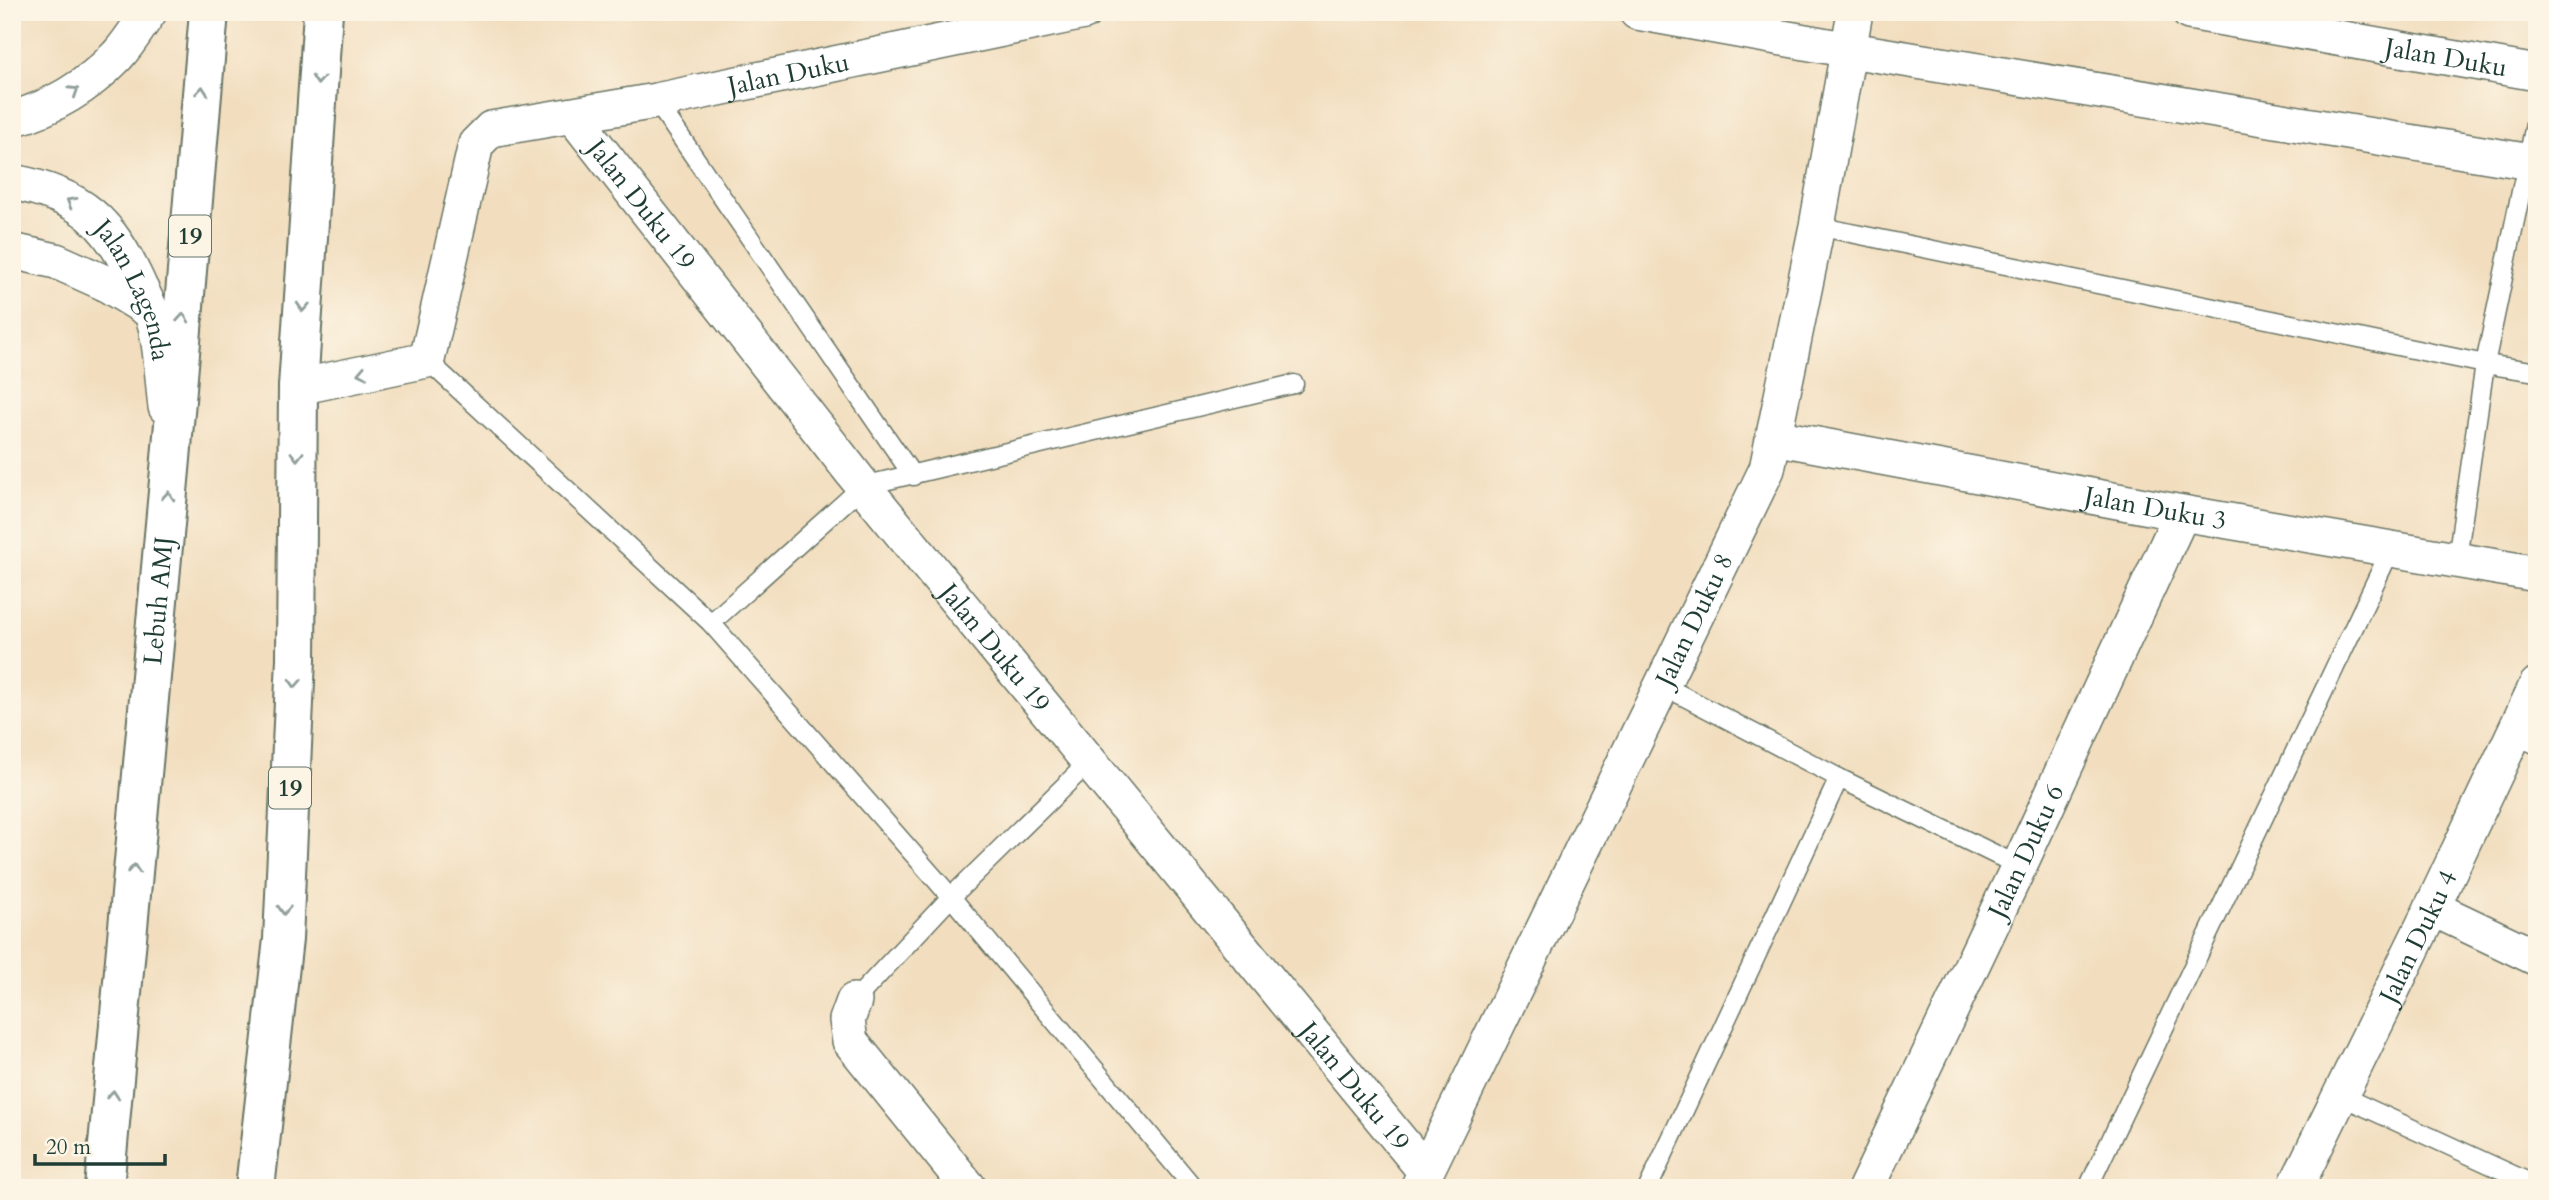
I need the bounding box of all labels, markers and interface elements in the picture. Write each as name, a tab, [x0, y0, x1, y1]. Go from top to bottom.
street label: Jalan Duku	[2378, 28, 2510, 85]
street label: Jalan Duku	[720, 44, 852, 104]
one-way arrow	[311, 75, 326, 86]
one-way arrow	[194, 85, 209, 96]
one-way arrow	[66, 87, 79, 100]
street label: Jalan Duku 19	[577, 128, 704, 277]
one-way arrow	[65, 197, 78, 210]
street label: Jalan Lagenda	[84, 208, 179, 363]
road number: 19	[169, 216, 211, 256]
one-way arrow	[296, 302, 311, 313]
one-way arrow	[175, 312, 190, 323]
one-way arrow	[356, 365, 368, 380]
one-way arrow	[289, 451, 305, 461]
street label: Jalan Duku 3	[2078, 477, 2229, 538]
one-way arrow	[160, 490, 175, 501]
street label: Lebuh AMJ	[135, 535, 181, 666]
street label: Jalan Duku 8	[1645, 547, 1741, 695]
street label: Jalan Duku 19	[930, 573, 1059, 719]
one-way arrow	[287, 678, 302, 689]
road number: 19	[269, 768, 311, 808]
street label: Jalan Duku 6	[1978, 778, 2072, 927]
one-way arrow	[126, 863, 141, 875]
street label: Jalan Duku 4	[2369, 864, 2465, 1012]
one-way arrow	[277, 905, 292, 916]
street label: Jalan Duku 19	[1289, 1011, 1418, 1158]
one-way arrow	[105, 1090, 120, 1101]
scale bar	[35, 1123, 164, 1167]
text: 20 m	[46, 1133, 91, 1162]

